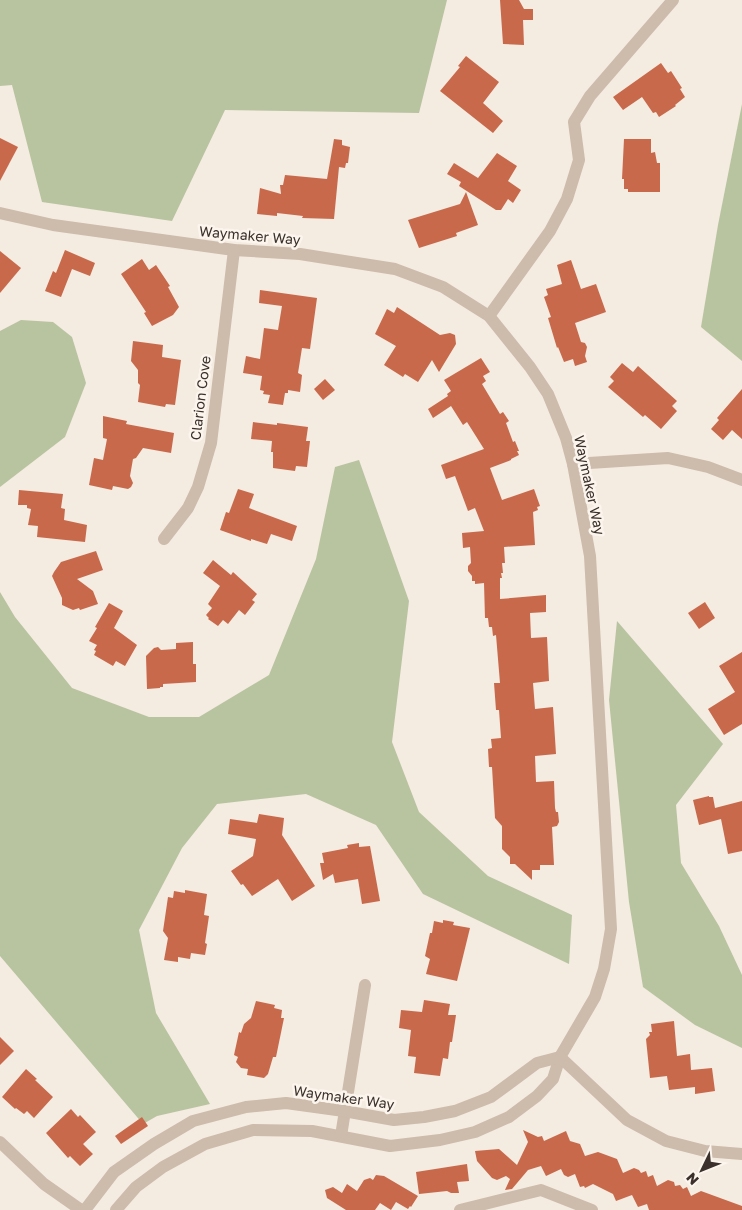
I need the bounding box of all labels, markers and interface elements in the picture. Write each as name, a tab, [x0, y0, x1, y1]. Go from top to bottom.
street label: Waymaker Way	[199, 222, 302, 248]
street label: Clarion Cove	[186, 355, 214, 441]
street label: Waymaker Way	[571, 433, 609, 537]
street label: Waymaker Way	[292, 1082, 396, 1113]
north arrow	[677, 1145, 727, 1195]
text: N	[682, 1170, 702, 1189]

